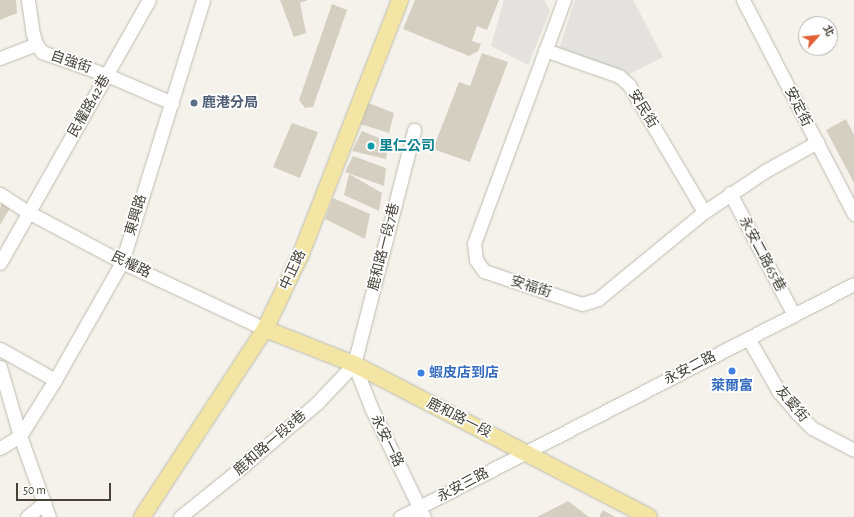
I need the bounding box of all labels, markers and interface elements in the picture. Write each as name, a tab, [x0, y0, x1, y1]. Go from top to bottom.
north arrow	[798, 16, 838, 56]
text: 北	[821, 23, 836, 38]
street label: 自強街	[48, 47, 94, 77]
street label: 民權路42巷	[64, 72, 114, 140]
street label: 安定街	[781, 84, 815, 130]
street label: 安民街	[625, 87, 661, 131]
place label: 鹿港分局	[202, 95, 258, 111]
marker: 鹿港分局	[189, 98, 199, 108]
place label: 里仁公司	[379, 138, 435, 154]
marker: 里仁公司	[366, 141, 376, 151]
street label: 東興路	[122, 192, 150, 238]
street label: 鹿和路一段7巷	[365, 201, 403, 293]
street label: 永安二路65巷	[735, 214, 789, 294]
street label: 中正路	[277, 247, 309, 293]
street label: 民權路	[108, 248, 154, 282]
street label: 安福街	[508, 273, 554, 301]
street label: 永安二路	[661, 348, 719, 388]
place label: 蝦皮店到店	[429, 365, 499, 381]
marker: 萊爾富	[727, 366, 737, 376]
marker: 蝦皮店到店	[416, 368, 426, 378]
place label: 萊爾富	[711, 378, 753, 394]
street label: 友愛街	[772, 383, 812, 425]
street label: 鹿和路一段	[424, 395, 494, 441]
street label: 鹿和路一段8巷	[230, 407, 310, 479]
street label: 永安一路	[367, 412, 407, 470]
street label: 永安三路	[434, 464, 492, 506]
scale bar	[18, 475, 113, 501]
text: 50 m	[23, 484, 46, 496]

